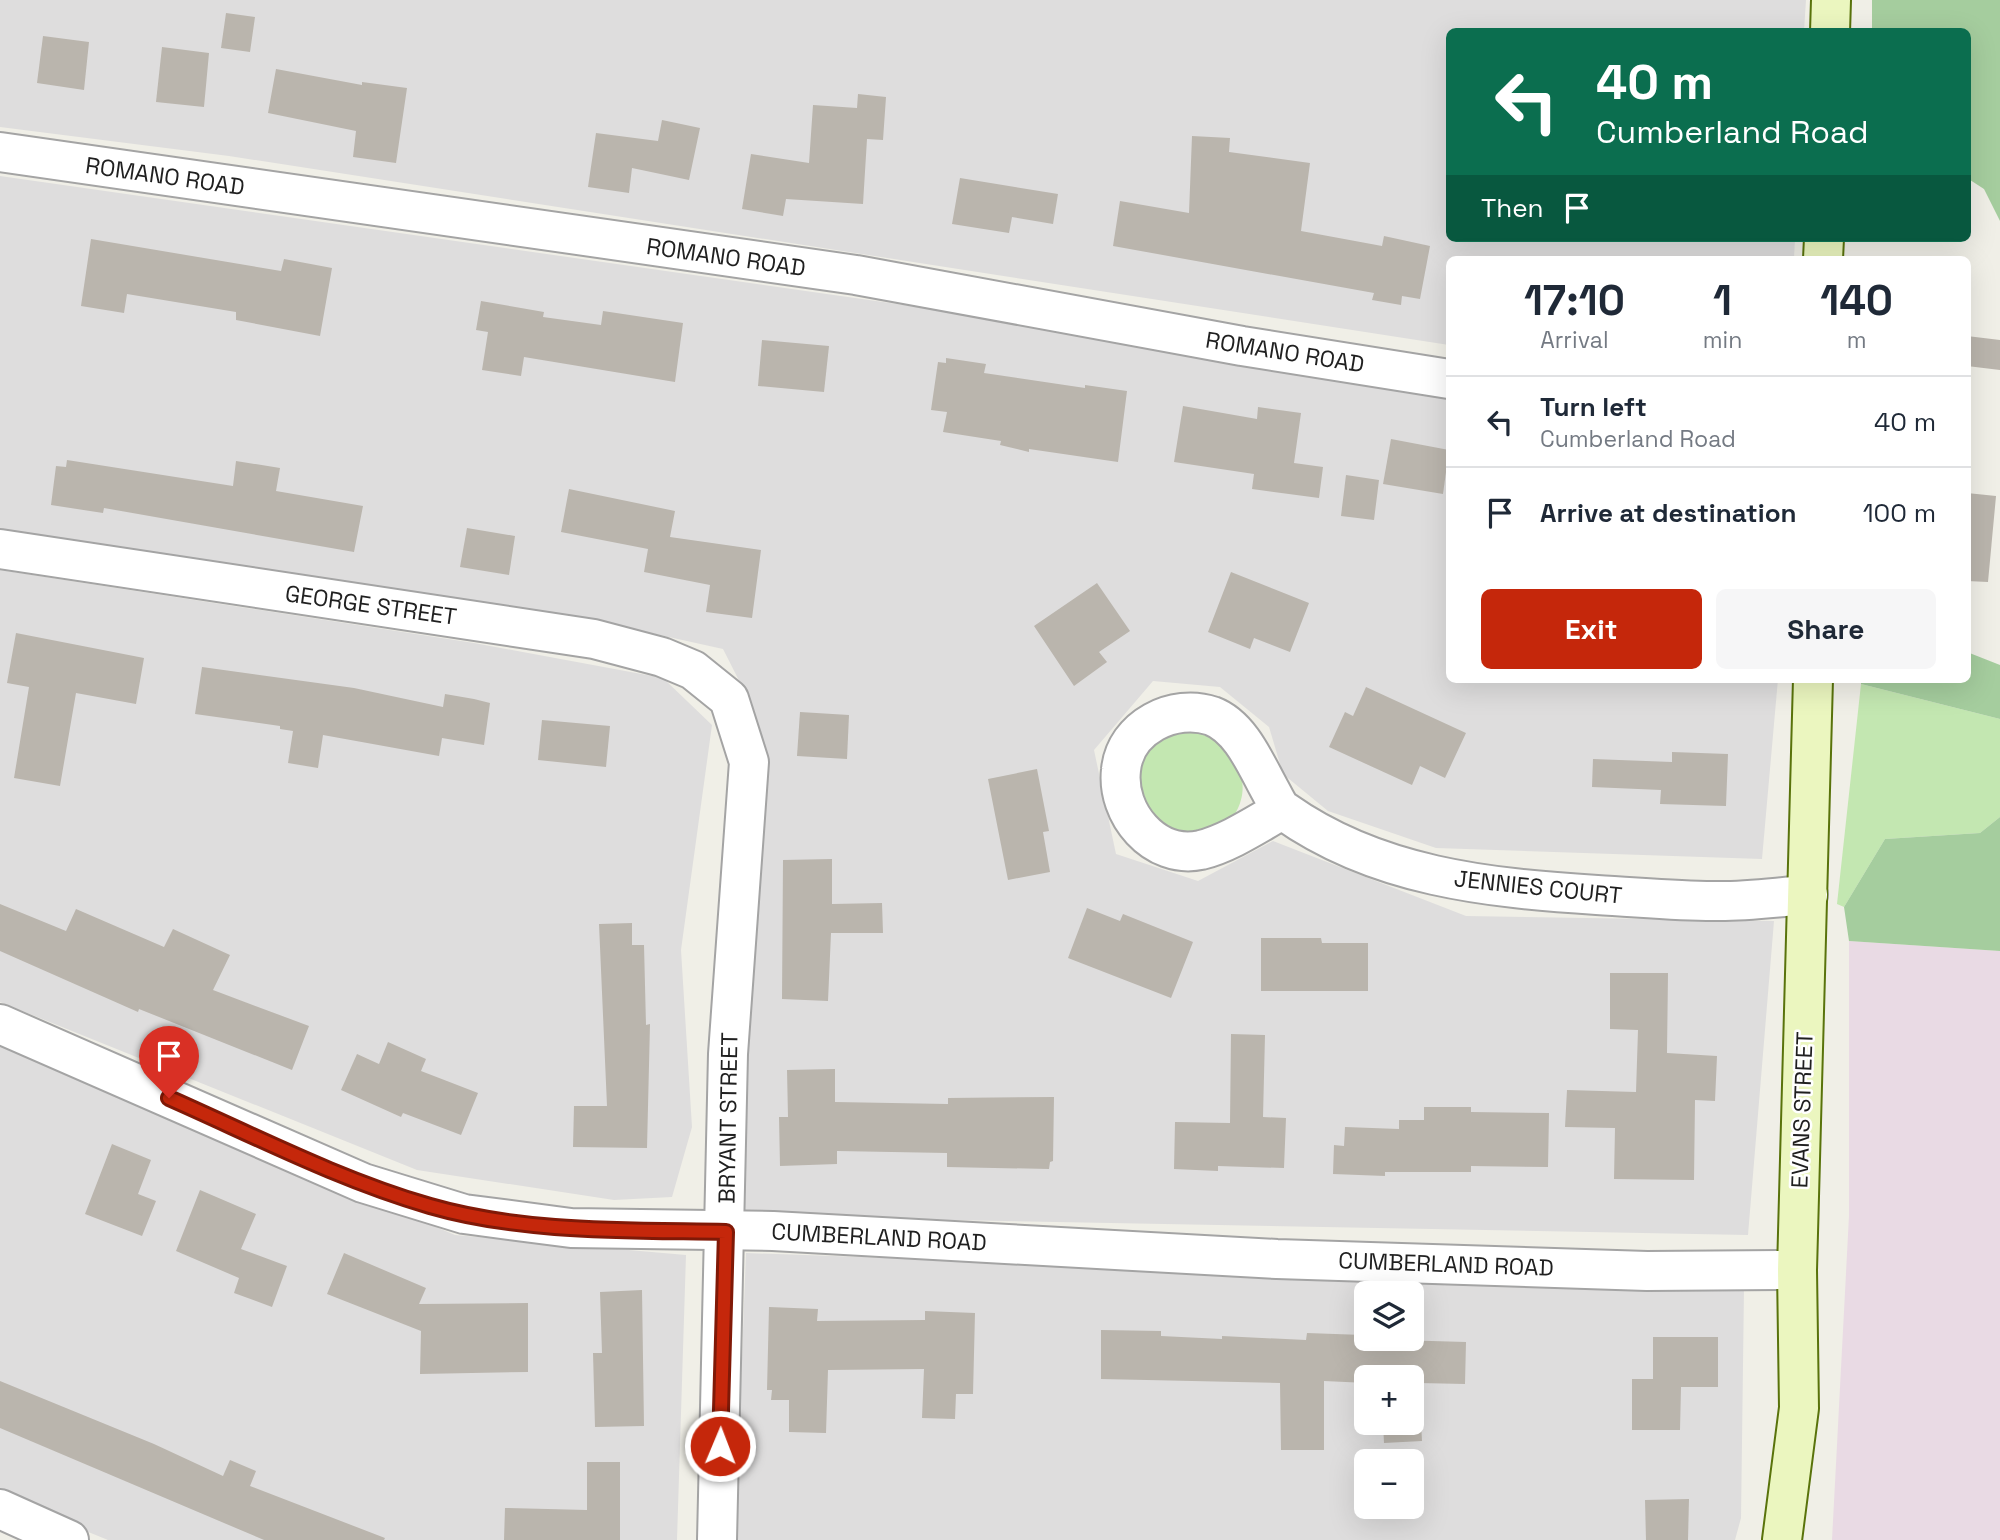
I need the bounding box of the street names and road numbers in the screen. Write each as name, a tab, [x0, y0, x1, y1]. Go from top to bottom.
street label: ROMANO ROAD	[84, 150, 246, 202]
street label: ROMANO ROAD	[645, 231, 807, 283]
street label: ROMANO ROAD	[1203, 325, 1367, 379]
street label: GEORGE STREET	[283, 578, 459, 632]
street label: JENNIES COURT	[1452, 863, 1624, 911]
street label: EVANS STREET	[1784, 1031, 1820, 1189]
street label: BRYANT STREET	[712, 1032, 744, 1204]
street label: CUMBERLAND ROAD	[771, 1216, 987, 1258]
street label: CUMBERLAND ROAD	[1338, 1245, 1554, 1283]

